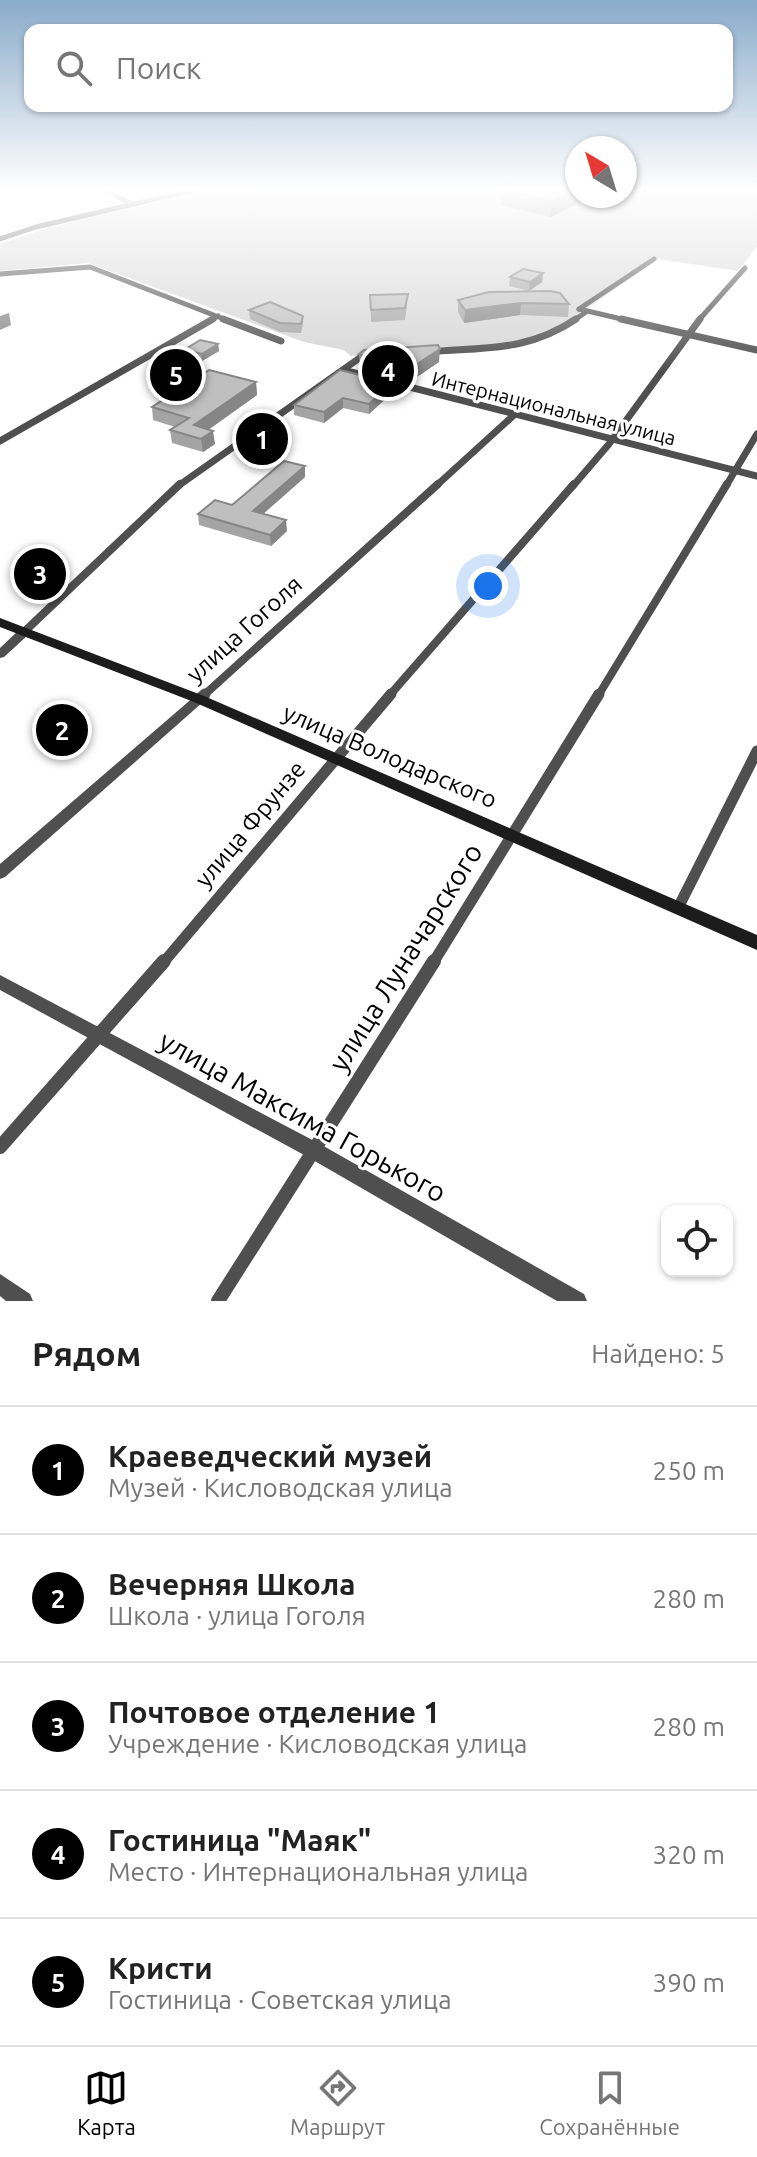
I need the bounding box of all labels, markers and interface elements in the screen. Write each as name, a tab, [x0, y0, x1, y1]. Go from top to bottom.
search box	[24, 24, 733, 112]
icon: search	[52, 46, 96, 90]
text: Поиск	[116, 51, 201, 85]
north arrow	[565, 136, 637, 208]
pin: 4	[362, 341, 414, 401]
pin: 5	[150, 345, 202, 405]
street label: Интернациональная улица	[430, 367, 678, 449]
pin: 1	[236, 409, 288, 469]
pin: 3	[14, 544, 66, 604]
your location	[468, 566, 508, 606]
street label: улица Гоголя	[181, 570, 307, 688]
street label: улица Володарского	[279, 699, 501, 813]
pin: 2	[36, 700, 88, 760]
street label: улица Фрунзе	[189, 755, 311, 893]
street label: улица Луначарского	[322, 837, 488, 1077]
street label: улица Максима Горького	[154, 1024, 452, 1208]
map controls	[661, 1205, 733, 1277]
button: locate	[661, 1205, 733, 1277]
text: Рядом	[32, 1334, 141, 1372]
text: Найдено: 5	[591, 1339, 725, 1368]
text: Краеведческий музей	[108, 1439, 432, 1473]
text: 1	[51, 1456, 65, 1485]
text: 250 m	[653, 1456, 725, 1485]
text: Музей · Кисловодская улица	[108, 1473, 453, 1502]
text: Вечерняя Школа	[108, 1567, 356, 1601]
text: 2	[51, 1584, 65, 1613]
text: 280 m	[653, 1584, 725, 1613]
text: Школа · улица Гоголя	[108, 1601, 366, 1630]
text: Почтовое отделение 1	[108, 1695, 440, 1729]
text: 3	[51, 1712, 65, 1741]
text: 280 m	[653, 1712, 725, 1741]
text: Учреждение · Кисловодская улица	[108, 1729, 527, 1758]
text: Гостиница "Маяк"	[108, 1823, 371, 1857]
text: 4	[51, 1840, 65, 1869]
text: 320 m	[653, 1840, 725, 1869]
text: Место · Интернациональная улица	[108, 1857, 528, 1886]
text: Кристи	[108, 1951, 213, 1985]
text: 5	[51, 1968, 65, 1997]
text: 390 m	[653, 1968, 725, 1997]
text: Гостиница · Советская улица	[108, 1985, 452, 2014]
tab: Карта	[77, 2066, 136, 2139]
tab: Маршрут	[290, 2066, 385, 2139]
tab: Сохранённые	[539, 2066, 680, 2139]

